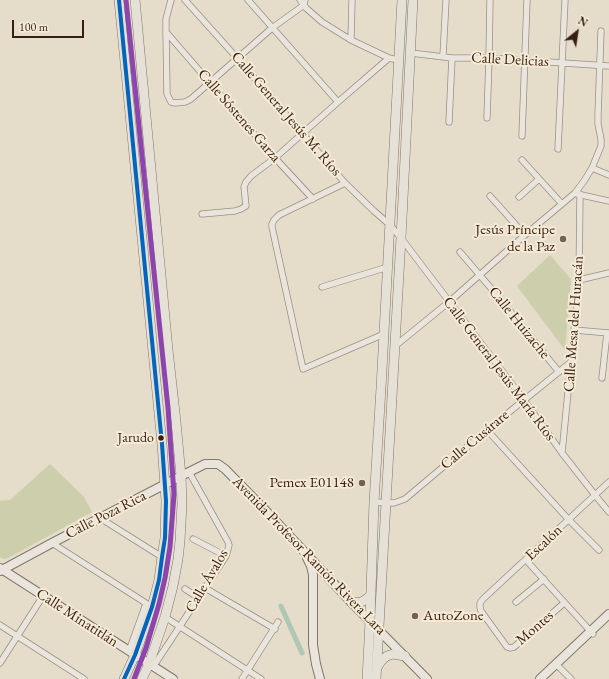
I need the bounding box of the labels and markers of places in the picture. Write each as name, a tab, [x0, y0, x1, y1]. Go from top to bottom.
place label: Jesús Príncipe de la Paz	[475, 221, 555, 256]
marker: Jesús Príncipe de la Paz	[558, 234, 568, 244]
place label: Jarudo	[118, 430, 154, 446]
marker: Jarudo	[156, 433, 166, 443]
place label: Pemex E01148	[269, 474, 354, 492]
marker: Pemex E01148	[357, 478, 367, 488]
place label: AutoZone	[423, 607, 484, 625]
marker: AutoZone	[410, 611, 420, 621]

